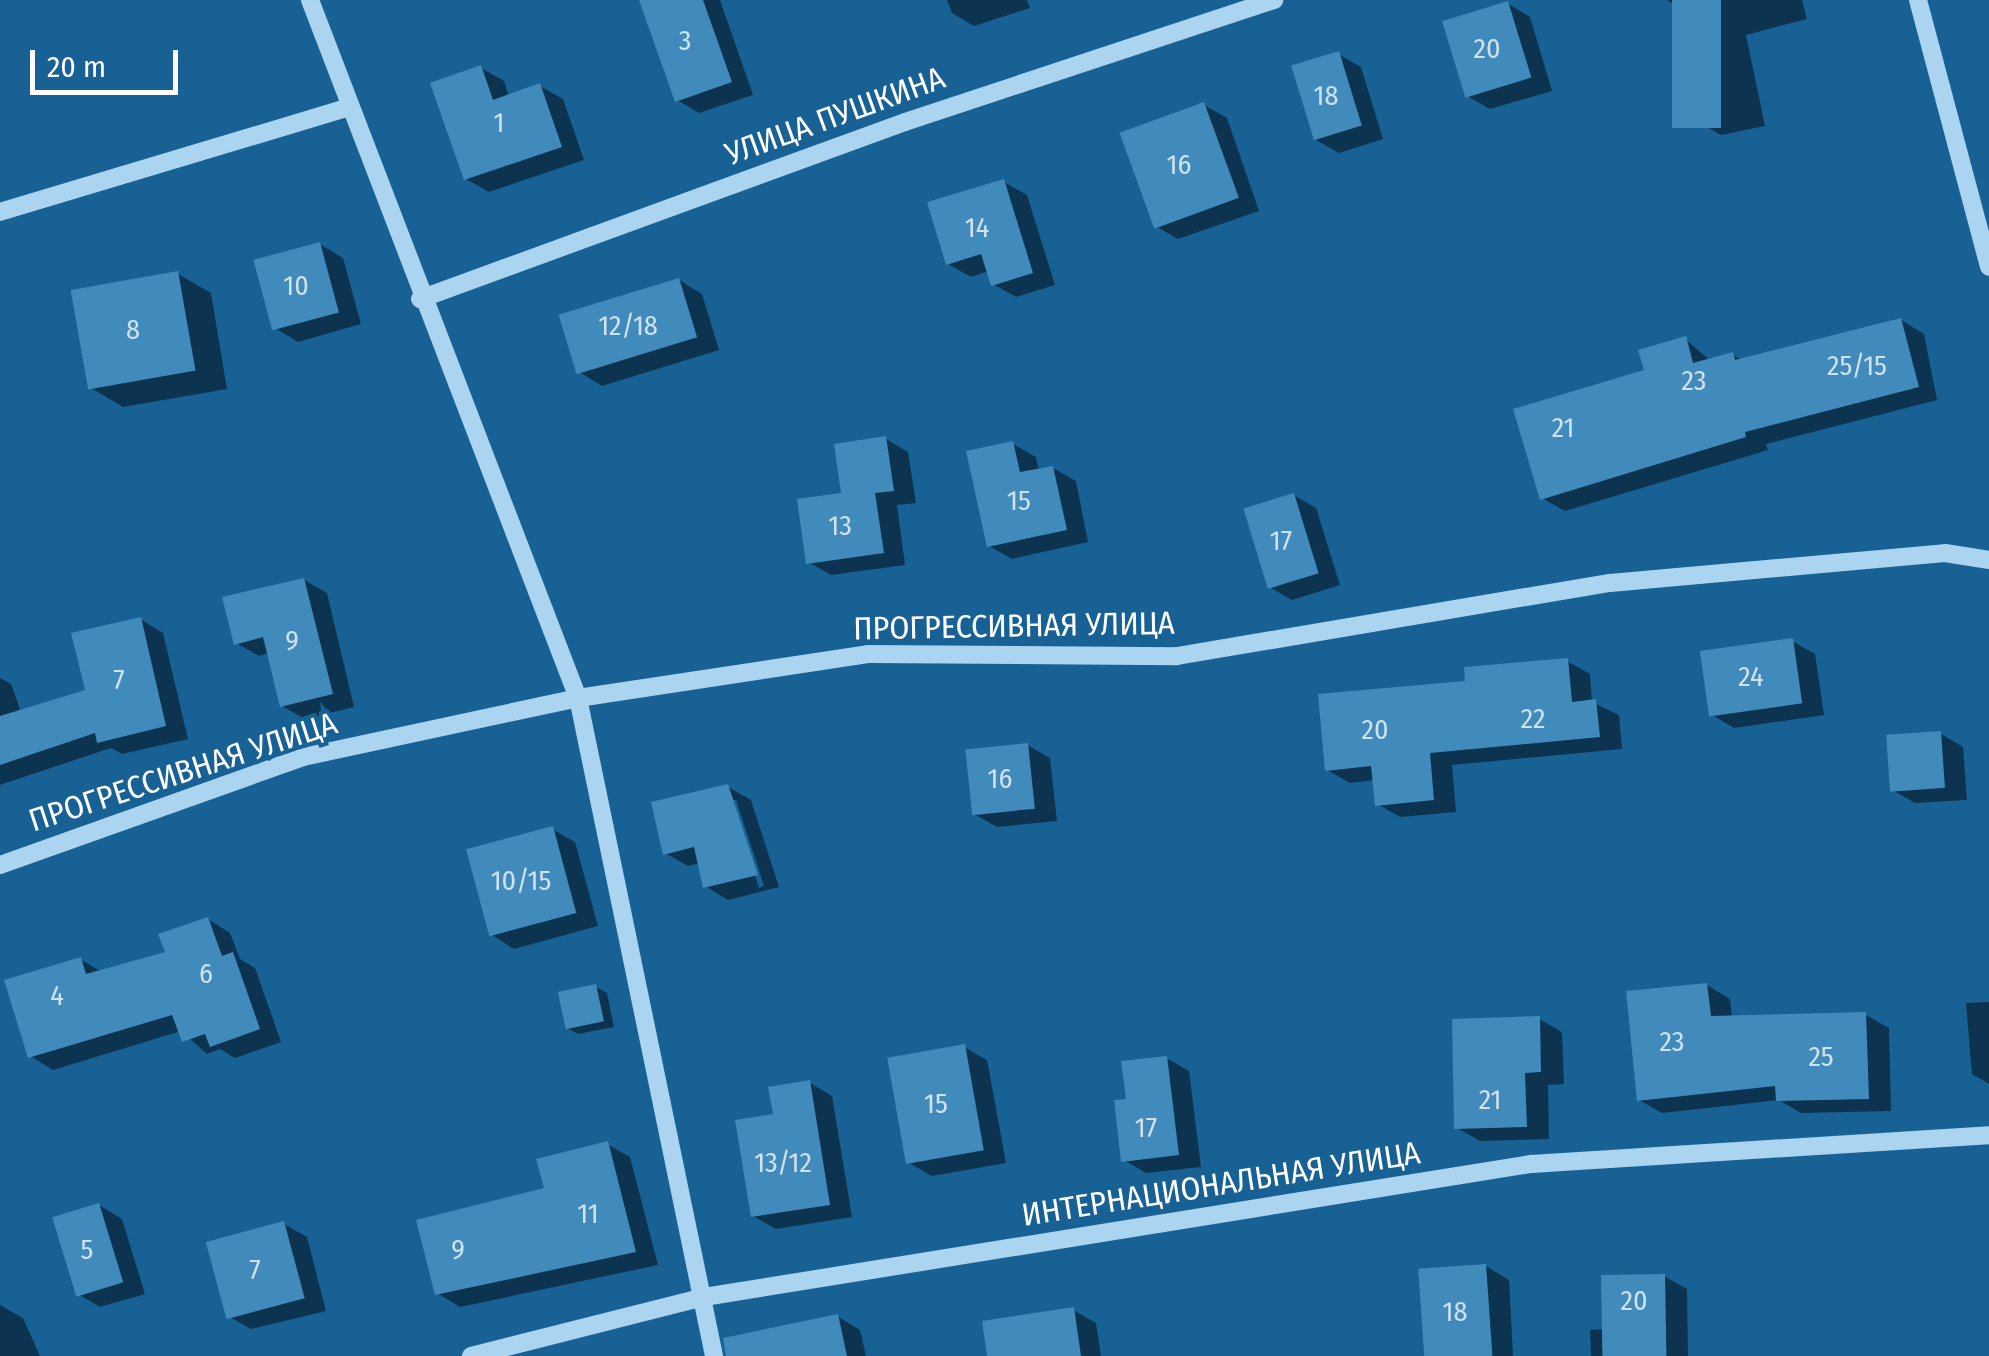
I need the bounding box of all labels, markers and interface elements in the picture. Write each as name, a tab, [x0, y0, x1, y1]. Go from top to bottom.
house number: 3	[679, 24, 691, 58]
scale bar	[35, 30, 182, 92]
house number: 20	[1474, 32, 1500, 66]
text: 20 m	[47, 49, 106, 85]
street label: УЛИЦА ПУШКИНА	[720, 58, 950, 174]
house number: 18	[1314, 79, 1338, 113]
house number: 1	[494, 106, 504, 140]
house number: 16	[1167, 148, 1191, 182]
house number: 14	[965, 211, 989, 245]
house number: 10	[283, 269, 309, 303]
house number: 12/18	[598, 309, 658, 343]
house number: 8	[126, 313, 140, 347]
house number: 25/15	[1827, 349, 1887, 383]
house number: 23	[1682, 364, 1706, 398]
house number: 21	[1552, 411, 1574, 445]
house number: 15	[1007, 484, 1031, 518]
house number: 13	[828, 509, 852, 543]
house number: 17	[1270, 524, 1292, 558]
street label: ПРОГРЕССИВНАЯ УЛИЦА	[853, 604, 1175, 648]
house number: 9	[285, 624, 299, 658]
house number: 24	[1738, 660, 1764, 694]
house number: 7	[113, 663, 125, 697]
house number: 22	[1521, 702, 1545, 736]
street label: ПРОГРЕССИВНАЯ УЛИЦА	[24, 704, 342, 840]
house number: 20	[1362, 713, 1388, 747]
house number: 16	[988, 762, 1012, 796]
house number: 10/15	[491, 864, 551, 898]
house number: 6	[199, 957, 213, 991]
house number: 4	[50, 979, 64, 1013]
house number: 23	[1660, 1025, 1684, 1059]
house number: 25	[1808, 1040, 1834, 1074]
house number: 21	[1479, 1083, 1501, 1117]
house number: 15	[924, 1087, 948, 1121]
house number: 17	[1135, 1111, 1157, 1145]
street label: ИНТЕРНАЦИОНАЛЬНАЯ УЛИЦА	[1019, 1134, 1423, 1234]
house number: 13/12	[754, 1146, 812, 1180]
house number: 11	[577, 1197, 599, 1231]
house number: 5	[81, 1233, 93, 1267]
house number: 9	[451, 1233, 465, 1267]
house number: 7	[249, 1253, 261, 1287]
house number: 20	[1621, 1284, 1647, 1318]
house number: 18	[1443, 1295, 1467, 1329]

